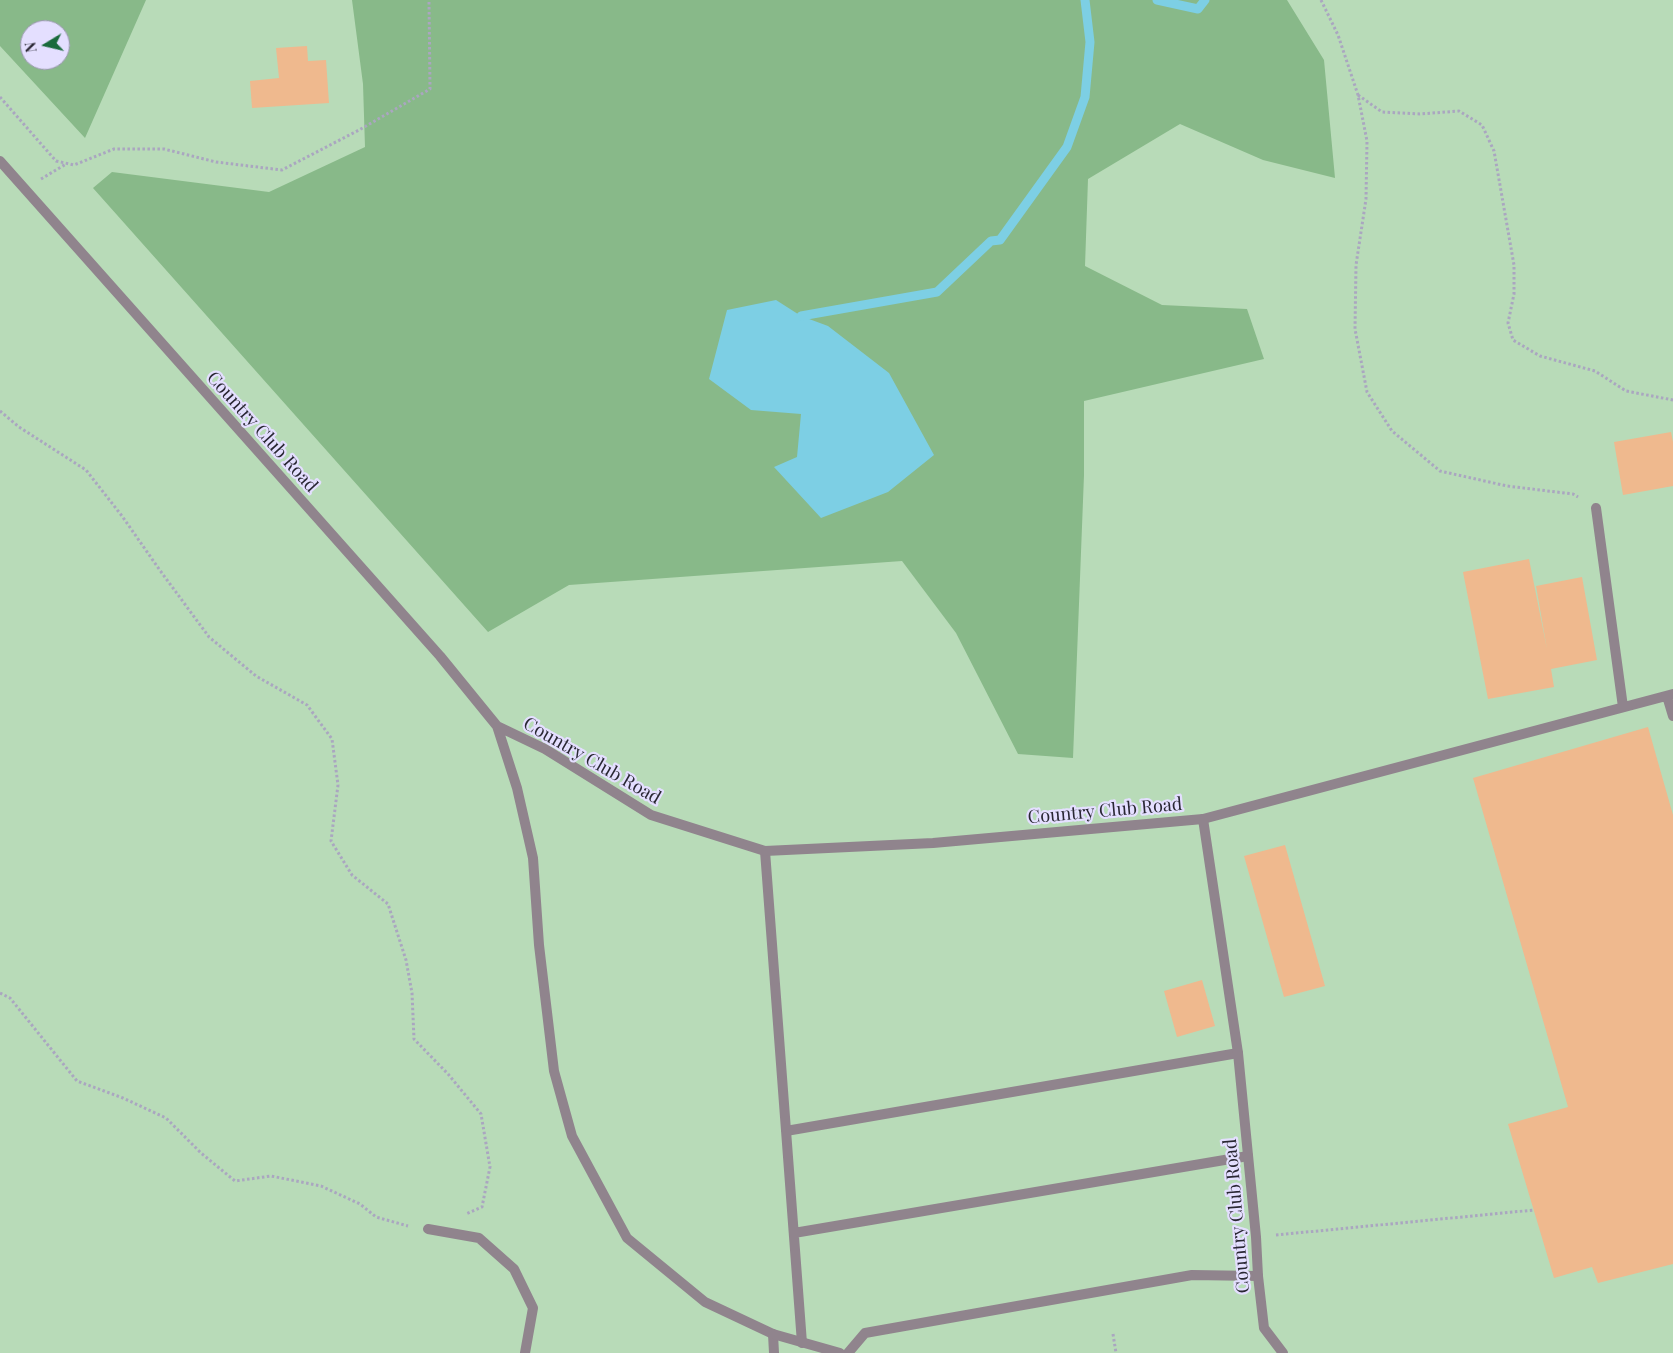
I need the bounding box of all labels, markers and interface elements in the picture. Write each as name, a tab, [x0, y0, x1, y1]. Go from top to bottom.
north arrow	[20, 20, 70, 70]
text: N	[21, 41, 41, 54]
street label: Country Club Road	[202, 367, 322, 497]
street label: Country Club Road	[520, 713, 664, 809]
street label: Country Club Road	[1027, 793, 1183, 829]
street label: Country Club Road	[1219, 1138, 1255, 1294]

